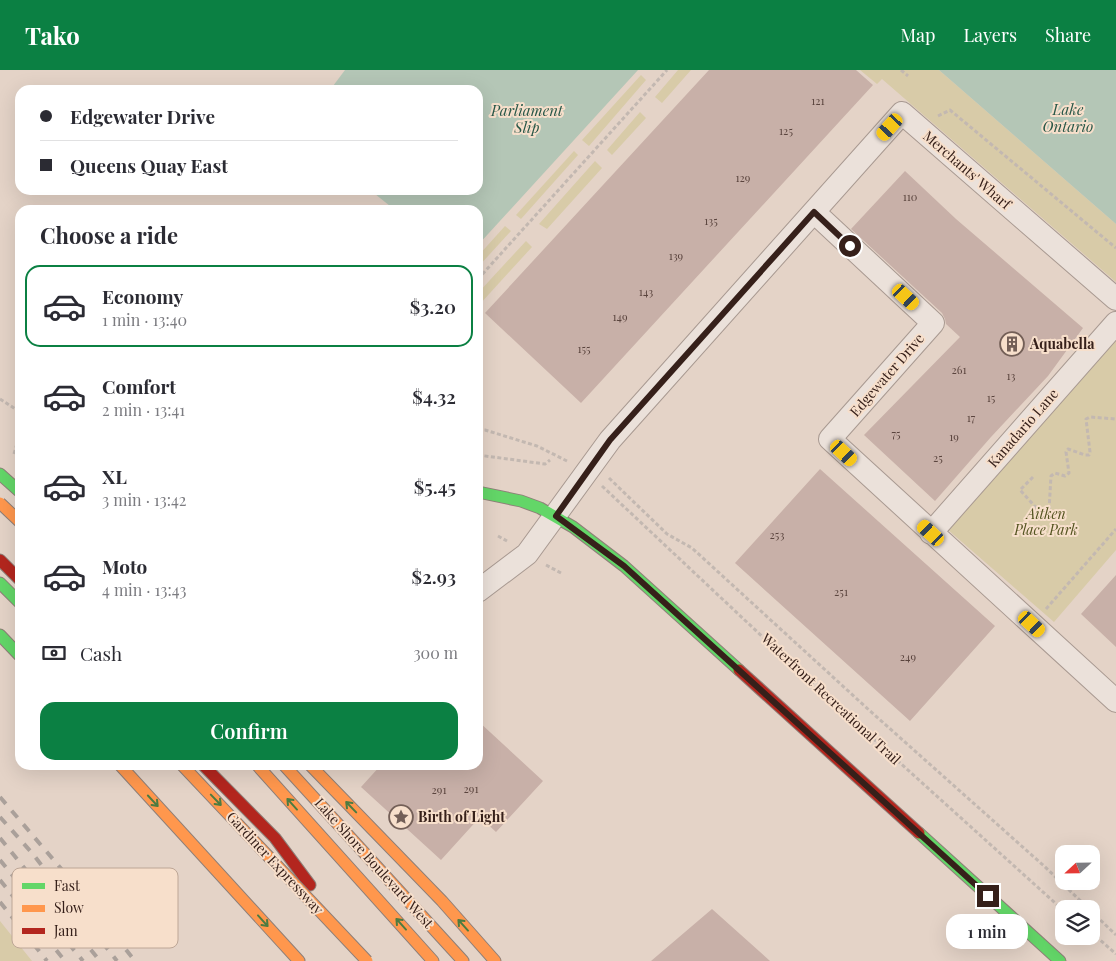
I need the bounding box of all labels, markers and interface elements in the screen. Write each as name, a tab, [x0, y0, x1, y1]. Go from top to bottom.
text: Tako	[25, 19, 80, 51]
text: Map	[900, 23, 935, 47]
text: Layers	[963, 23, 1017, 47]
text: Share	[1045, 23, 1091, 47]
house number: 121	[811, 93, 825, 108]
water label: Lake Ontario	[1043, 99, 1093, 136]
water label: Parliament Slip	[490, 100, 564, 137]
text: Edgewater Drive	[70, 103, 215, 129]
car	[874, 111, 905, 143]
house number: 125	[779, 123, 793, 138]
street label: Merchants' Wharf	[919, 126, 1016, 214]
text: Queens Quay East	[70, 152, 228, 178]
house number: 129	[736, 170, 751, 185]
house number: 110	[903, 189, 918, 204]
house number: 135	[704, 213, 718, 228]
text: Choose a ride	[40, 220, 178, 250]
route start	[839, 235, 861, 257]
house number: 139	[669, 248, 684, 263]
car	[889, 281, 922, 313]
text: Economy	[102, 283, 183, 309]
icon: car	[42, 284, 87, 329]
house number: 143	[639, 284, 653, 299]
text: $3.20	[410, 293, 456, 319]
text: 1 min · 13:40	[102, 309, 187, 330]
house number: 149	[612, 309, 628, 324]
street label: Edgewater Drive	[845, 329, 928, 420]
building icon: Aquabella	[999, 331, 1025, 357]
place label: Aquabella	[1029, 334, 1095, 353]
house number: 155	[577, 341, 591, 356]
house number: 261	[951, 362, 967, 377]
house number: 13	[1007, 368, 1015, 383]
text: Comfort	[102, 373, 176, 399]
icon: car	[42, 374, 87, 419]
text: $4.32	[412, 383, 456, 409]
street label: Kanadario Lane	[983, 384, 1062, 471]
house number: 15	[987, 390, 996, 405]
text: 2 min · 13:41	[102, 399, 185, 420]
house number: 17	[967, 410, 976, 425]
house number: 75	[891, 426, 901, 441]
house number: 19	[949, 429, 959, 444]
car	[827, 437, 860, 469]
house number: 25	[933, 450, 943, 465]
text: XL	[102, 463, 127, 489]
icon: car	[42, 464, 87, 509]
text: $5.45	[414, 473, 456, 499]
text: 3 min · 13:42	[102, 489, 187, 510]
park label: Aitken Place Park	[1013, 504, 1078, 539]
car	[914, 517, 947, 549]
house number: 253	[770, 527, 784, 542]
text: Moto	[102, 553, 147, 579]
icon: car	[42, 554, 87, 599]
text: $2.93	[412, 563, 456, 589]
text: 4 min · 13:43	[102, 579, 186, 600]
house number: 251	[834, 584, 848, 599]
car	[1015, 608, 1048, 640]
street label: Waterfront Recreational Trail	[757, 628, 905, 768]
icon: cash	[40, 639, 68, 667]
text: Cash	[80, 640, 122, 666]
text: 300 m	[413, 642, 458, 663]
house number: 249	[900, 649, 917, 664]
button: Confirm	[40, 702, 458, 760]
house number: 291	[464, 781, 478, 796]
house number: 291	[432, 782, 446, 797]
street label: Lake Shore Boulevard West	[311, 793, 439, 933]
one-way arrow	[147, 794, 159, 807]
one-way arrow	[210, 794, 222, 806]
one-way arrow	[286, 797, 298, 810]
one-way arrow	[344, 801, 357, 813]
place icon: Birth of Light	[388, 804, 414, 830]
street label: Gardiner Expressway	[223, 807, 328, 918]
place label: Birth of Light	[418, 807, 505, 826]
north arrow	[1055, 845, 1100, 890]
map controls	[1055, 845, 1100, 945]
legend	[12, 868, 178, 948]
text: Fast	[54, 876, 81, 895]
route end	[977, 885, 999, 907]
text: Slow	[54, 898, 84, 917]
button: layers	[1055, 900, 1100, 945]
one-way arrow	[257, 914, 268, 927]
callout: 1 min	[947, 914, 1029, 948]
one-way arrow	[395, 918, 407, 931]
one-way arrow	[457, 918, 469, 931]
text: Jam	[53, 921, 78, 940]
text: 1 min	[968, 921, 1006, 942]

